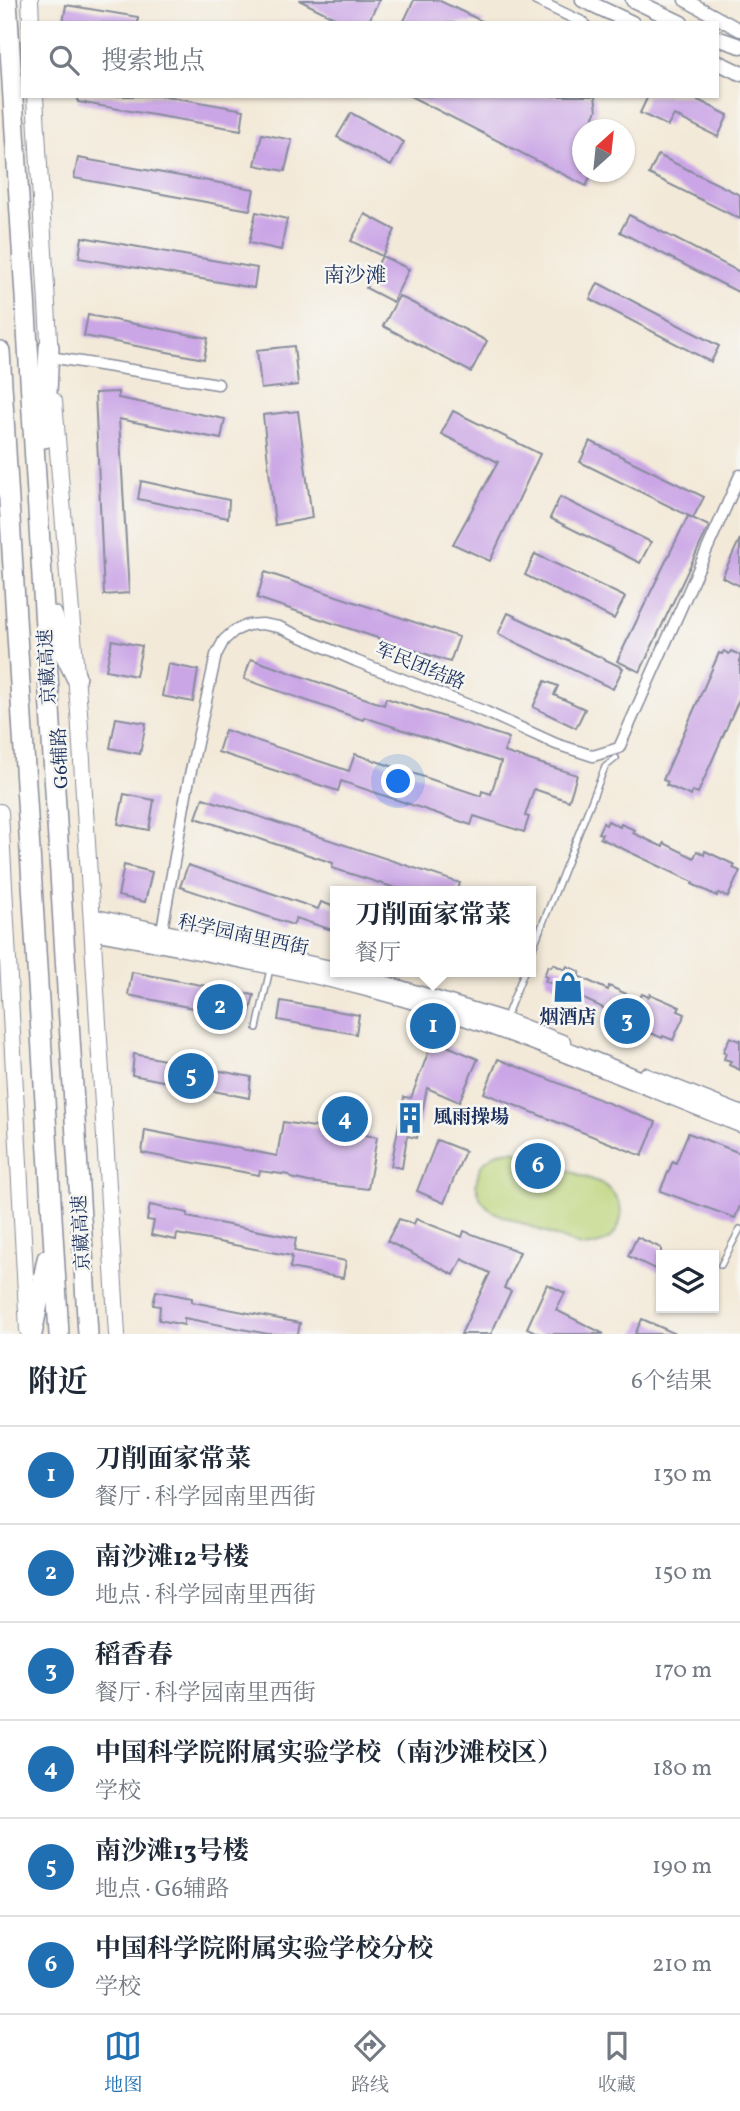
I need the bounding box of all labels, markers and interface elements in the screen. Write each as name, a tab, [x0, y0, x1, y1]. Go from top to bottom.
search box	[21, 21, 719, 98]
icon: search	[45, 41, 83, 79]
text: 搜索地点	[101, 44, 205, 80]
north arrow	[572, 119, 635, 182]
district label: 南沙滩	[324, 262, 387, 291]
street label: 京藏高速	[33, 628, 63, 706]
street label: 军民团结路	[371, 637, 469, 697]
street label: G6辅路	[46, 727, 76, 789]
your location	[381, 764, 415, 798]
popup	[330, 886, 536, 977]
text: 刀削面家常菜	[355, 898, 511, 934]
street label: 科学园南里西街	[175, 909, 311, 963]
text: 餐厅	[355, 938, 401, 970]
shop icon: 烟酒店	[551, 970, 585, 1004]
pin: 2	[197, 981, 243, 1033]
pin: 3	[604, 995, 650, 1047]
pin: 1	[410, 1000, 456, 1052]
place label: 烟酒店	[539, 1005, 597, 1031]
pin: 5	[168, 1050, 214, 1102]
pin: 4	[322, 1093, 368, 1145]
building icon: 風雨操場	[393, 1101, 427, 1135]
place label: 風雨操場	[433, 1105, 509, 1131]
pin: 6	[515, 1140, 561, 1192]
street label: 京藏高速	[67, 1194, 97, 1272]
map controls	[656, 1250, 719, 1313]
button: layers	[656, 1250, 719, 1313]
text: 附近	[28, 1362, 88, 1404]
text: 6个结果	[631, 1366, 712, 1398]
text: 刀削面家常菜	[95, 1442, 251, 1478]
text: 1	[46, 1459, 56, 1491]
text: 130 m	[653, 1459, 712, 1491]
text: 餐厅 · 科学园南里西街	[95, 1482, 316, 1514]
text: 南沙滩12号楼	[95, 1540, 249, 1576]
text: 2	[45, 1557, 57, 1589]
text: 150 m	[654, 1557, 712, 1589]
text: 地点 · 科学园南里西街	[95, 1580, 316, 1612]
text: 稻香春	[95, 1638, 173, 1674]
text: 3	[45, 1655, 57, 1687]
text: 170 m	[654, 1655, 712, 1687]
text: 餐厅 · 科学园南里西街	[95, 1678, 316, 1710]
text: 中国科学院附属实验学校（南沙滩校区）	[95, 1736, 563, 1772]
text: 4	[44, 1753, 58, 1785]
text: 180 m	[653, 1753, 712, 1785]
text: 学校	[95, 1776, 141, 1808]
text: 南沙滩13号楼	[95, 1834, 249, 1870]
text: 5	[45, 1851, 57, 1883]
text: 190 m	[652, 1851, 712, 1883]
text: 地点 · G6辅路	[95, 1874, 229, 1906]
text: 中国科学院附属实验学校分校	[95, 1932, 433, 1968]
text: 6	[45, 1949, 57, 1981]
text: 210 m	[652, 1949, 712, 1981]
text: 学校	[95, 1972, 141, 2004]
tab: 地图	[104, 2027, 142, 2099]
tab: 路线	[351, 2027, 389, 2099]
tab: 收藏	[598, 2027, 636, 2099]

